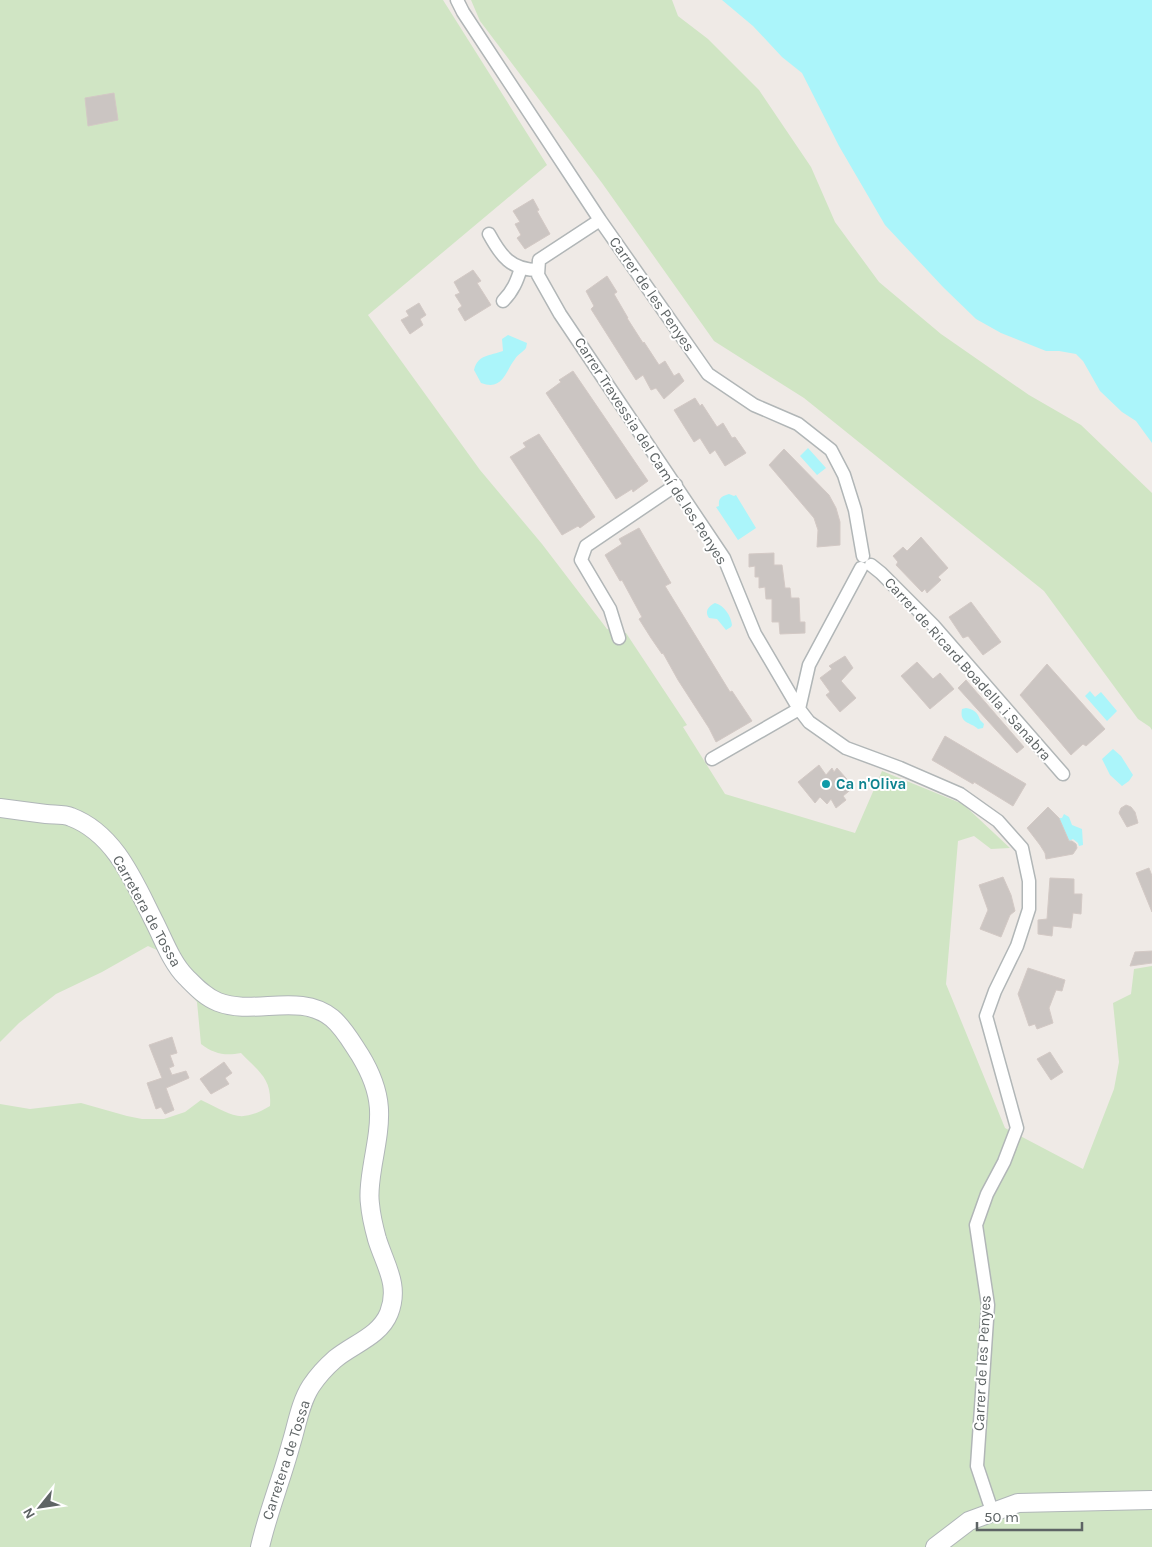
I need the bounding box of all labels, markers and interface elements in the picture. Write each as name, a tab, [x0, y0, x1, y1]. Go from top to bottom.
street label: Carrer de les Penyes	[606, 233, 698, 355]
street label: Carrer Travessia del Camí de les Penyes	[571, 334, 731, 568]
street label: Carrer de Ricard Boadella i Sanabra	[881, 574, 1055, 764]
place label: Ca n'Oliva	[836, 775, 906, 793]
marker: Ca n'Oliva	[820, 778, 832, 790]
street label: Carretera de Tossa	[109, 852, 185, 970]
street label: Carrer de les Penyes	[969, 1295, 995, 1431]
street label: Carretera de Tossa	[258, 1398, 314, 1522]
north arrow	[15, 1482, 65, 1532]
scale bar	[977, 1500, 1082, 1532]
text: N	[19, 1505, 39, 1522]
text: 50 m	[984, 1508, 1019, 1526]

